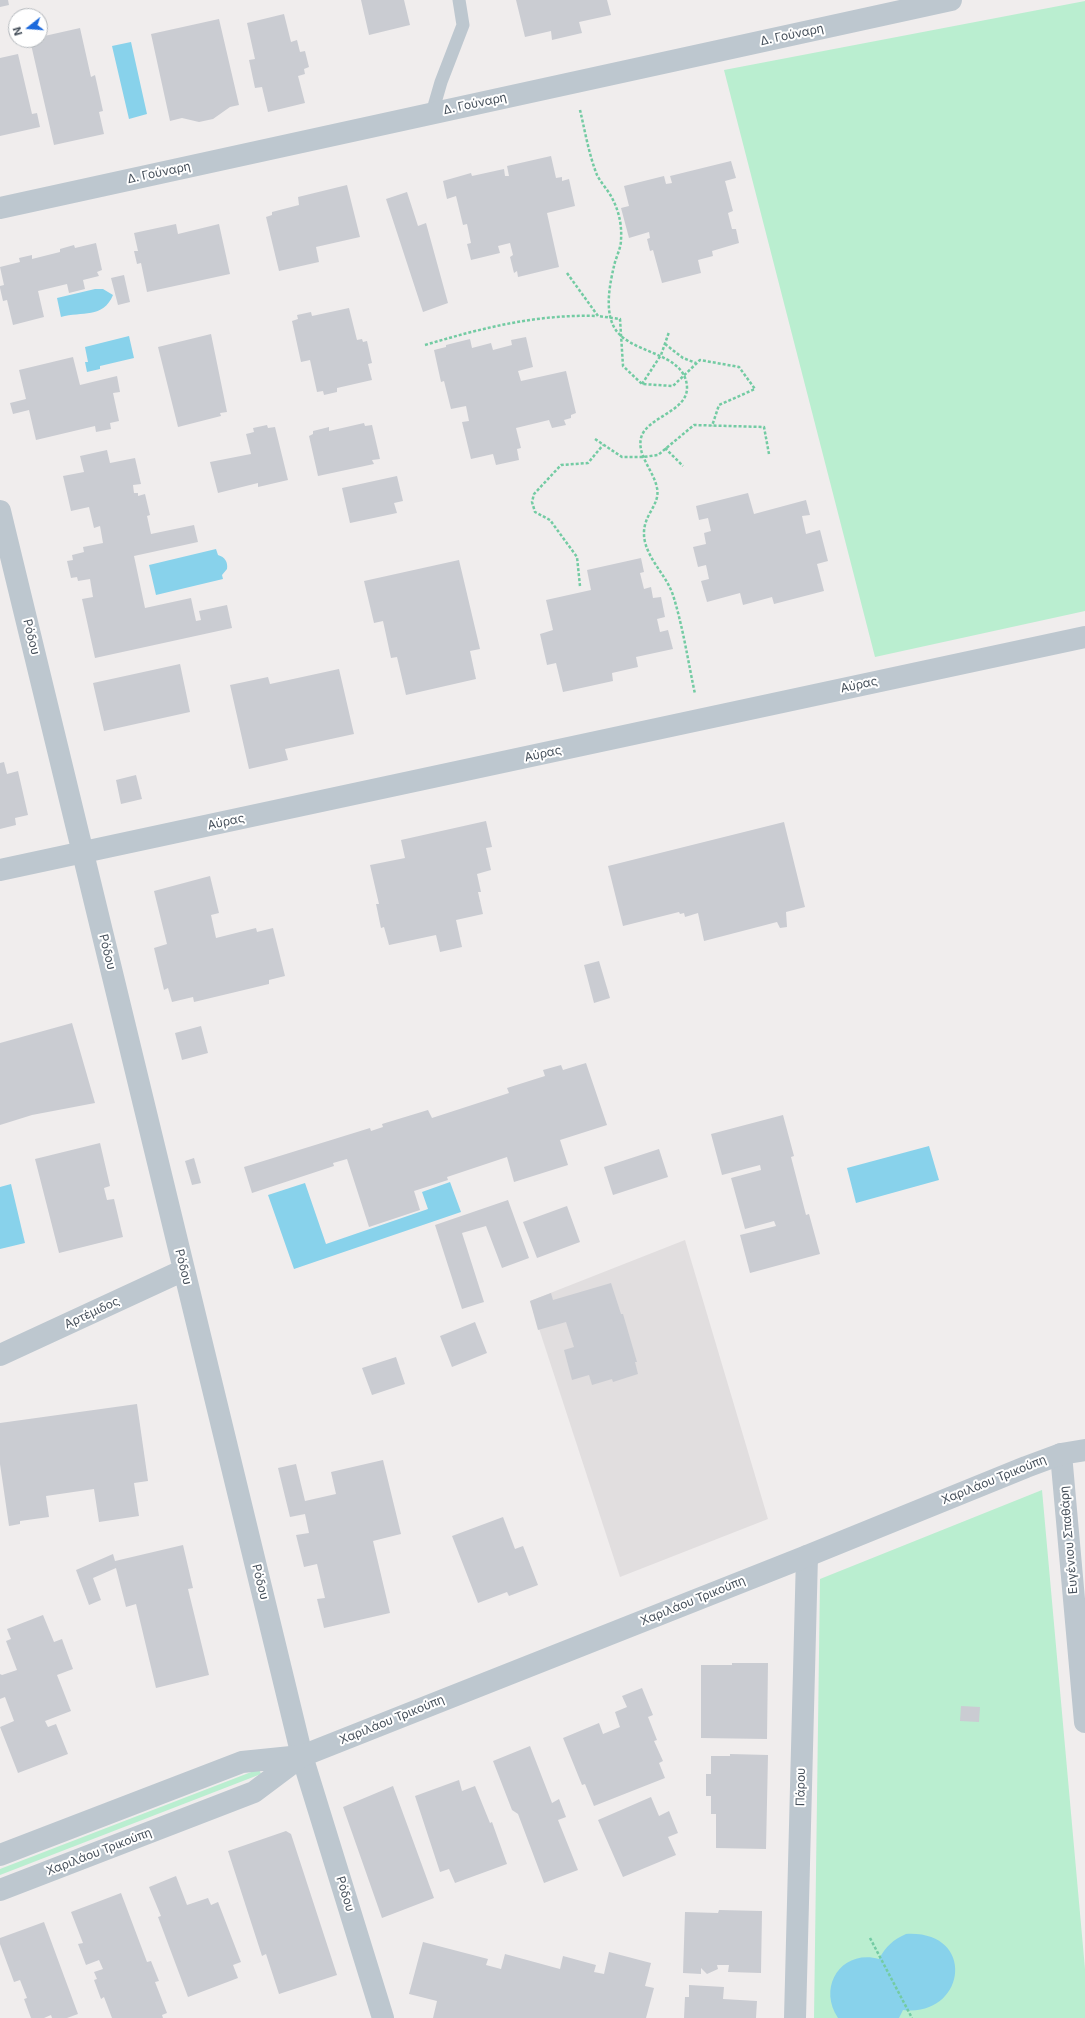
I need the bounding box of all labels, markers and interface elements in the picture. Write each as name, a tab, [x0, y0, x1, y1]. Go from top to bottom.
north arrow	[8, 8, 48, 48]
street label: Δ. Γούναρη	[759, 21, 825, 49]
text: N	[10, 25, 25, 37]
street label: Δ. Γούναρη	[442, 90, 508, 118]
street label: Δ. Γούναρη	[126, 159, 192, 187]
street label: Ρόδου	[20, 618, 42, 656]
street label: Αύρας	[839, 674, 879, 696]
street label: Αύρας	[523, 743, 563, 765]
street label: Αύρας	[206, 811, 246, 833]
street label: Ρόδου	[96, 933, 118, 971]
street label: Ρόδου	[172, 1248, 194, 1286]
street label: Αρτέμιδος	[62, 1294, 122, 1332]
street label: Χαριλάου Τρικούπη	[940, 1452, 1048, 1508]
street label: Ευγένιου Σπαθάρη	[1057, 1485, 1081, 1595]
street label: Ρόδου	[249, 1563, 271, 1601]
street label: Χαριλάου Τρικούπη	[639, 1573, 747, 1629]
street label: Χαριλάου Τρικούπη	[338, 1692, 446, 1748]
street label: Πάρου	[793, 1768, 809, 1806]
street label: Χαριλάου Τρικούπη	[44, 1825, 154, 1879]
street label: Ρόδου	[333, 1875, 357, 1913]

